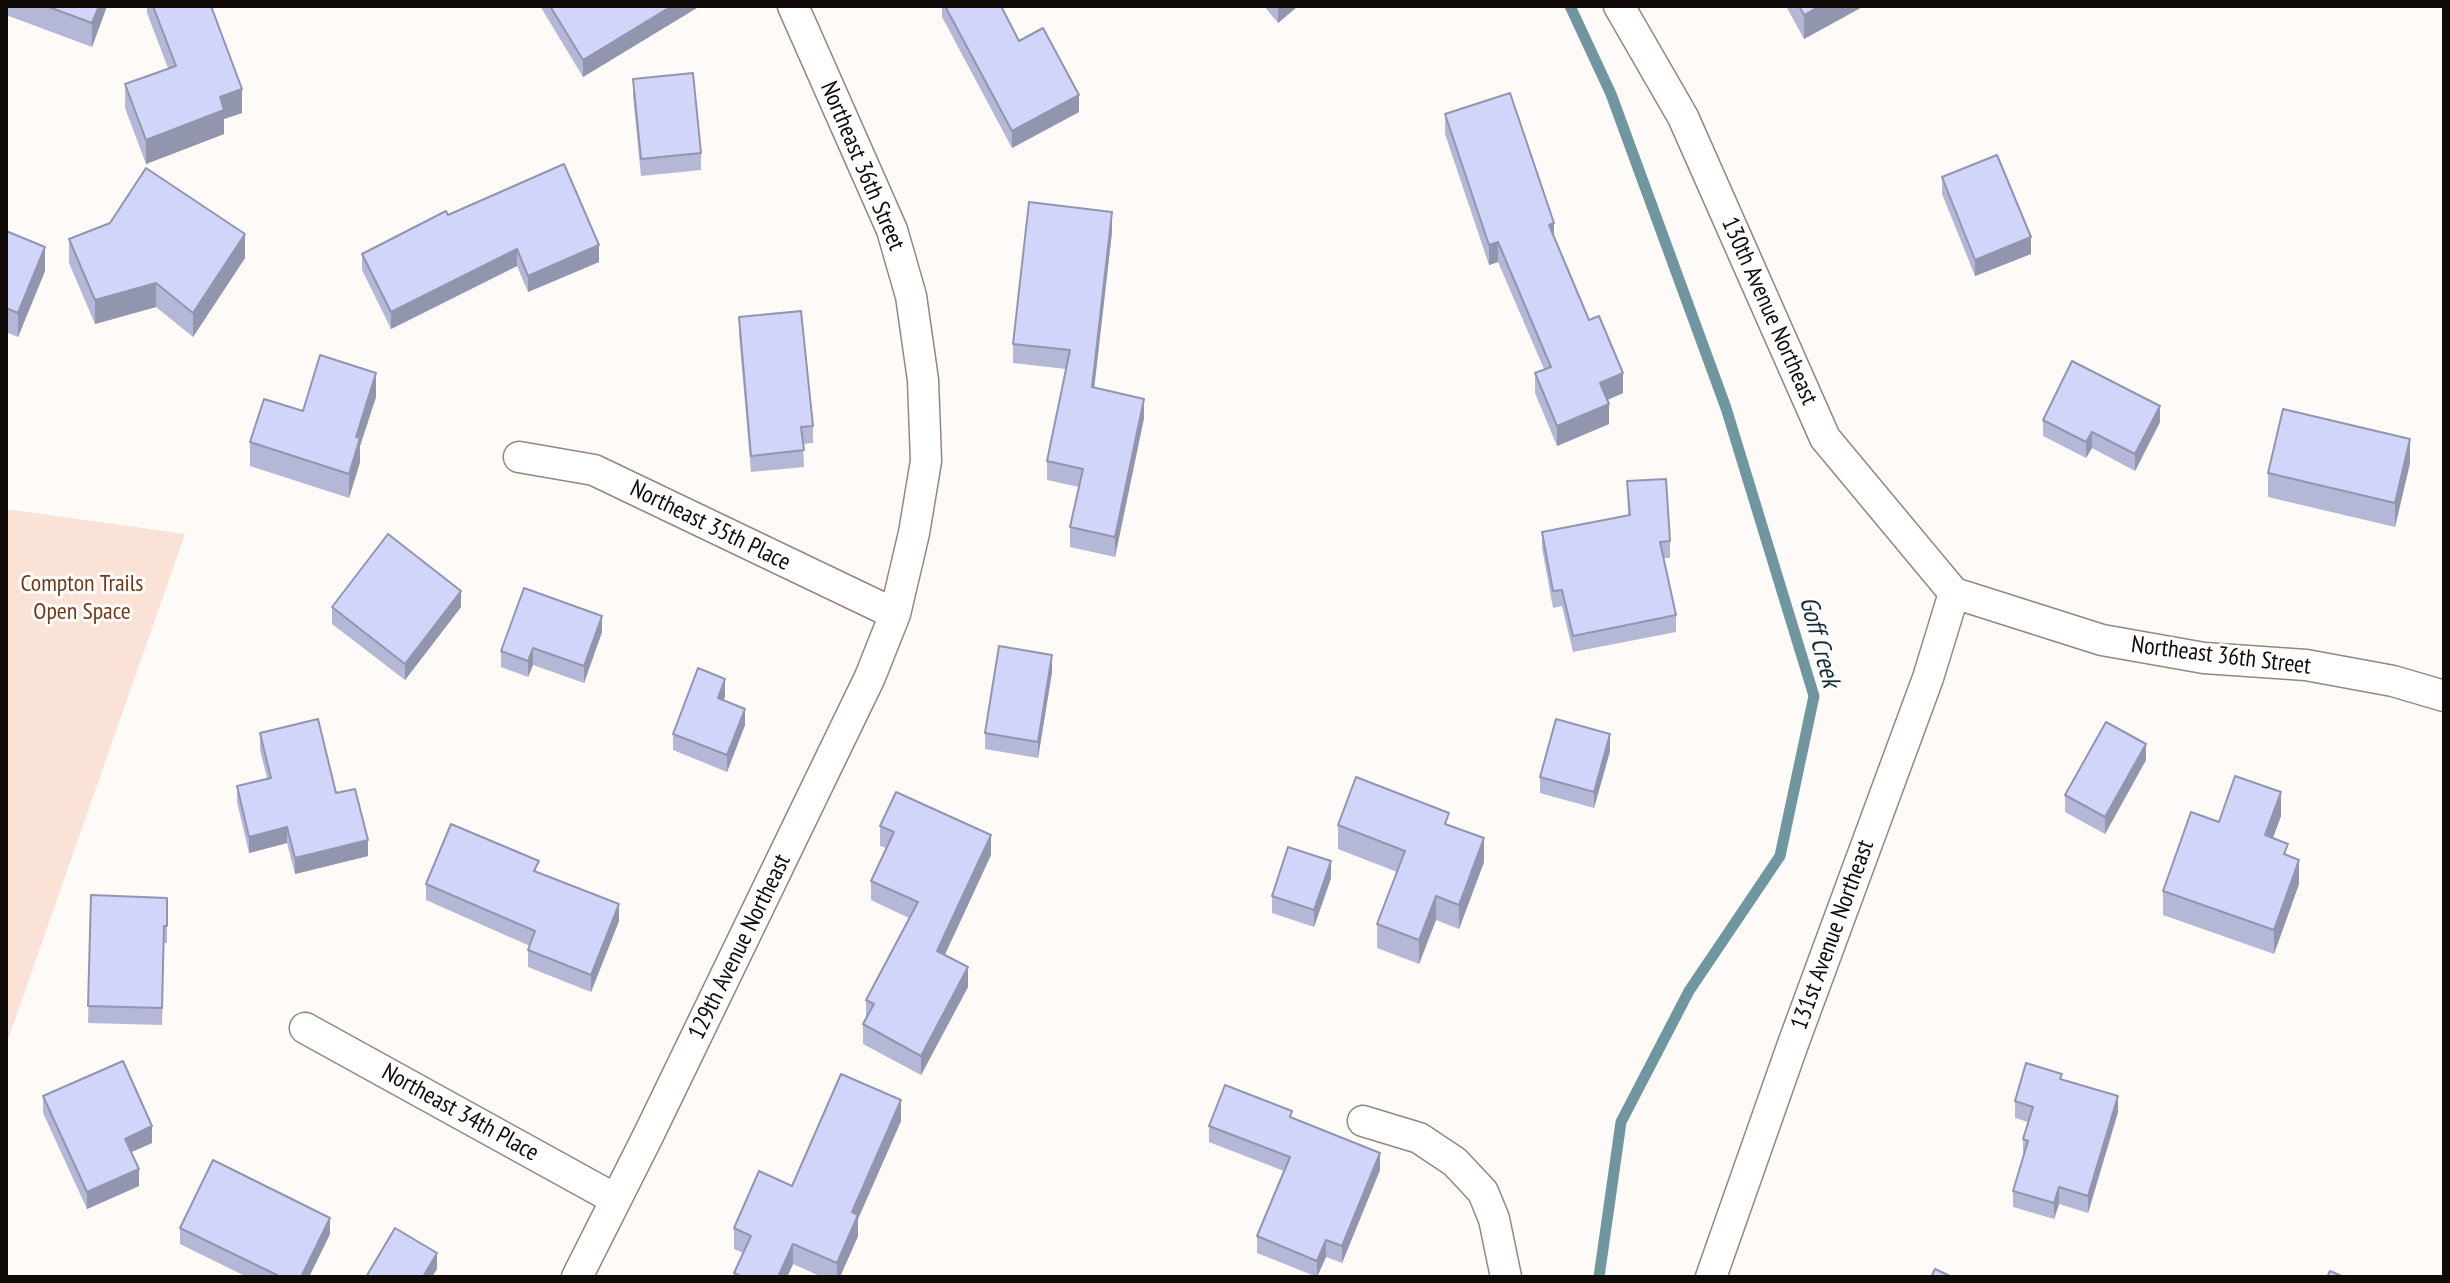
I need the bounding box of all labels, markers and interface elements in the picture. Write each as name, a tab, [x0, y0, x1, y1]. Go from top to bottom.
street label: Northeast 36th Street	[813, 77, 911, 255]
street label: 130th Avenue Northeast	[1715, 213, 1823, 409]
street label: Northeast 35th Place	[625, 475, 795, 577]
park label: Compton Trails Open Space	[21, 570, 143, 626]
water label: Goff Creek	[1792, 593, 1846, 691]
street label: Northeast 36th Street	[2130, 631, 2312, 681]
street label: 131st Avenue Northeast	[1785, 836, 1881, 1034]
street label: 129th Avenue Northeast	[683, 850, 797, 1044]
street label: Northeast 34th Place	[377, 1058, 543, 1168]

